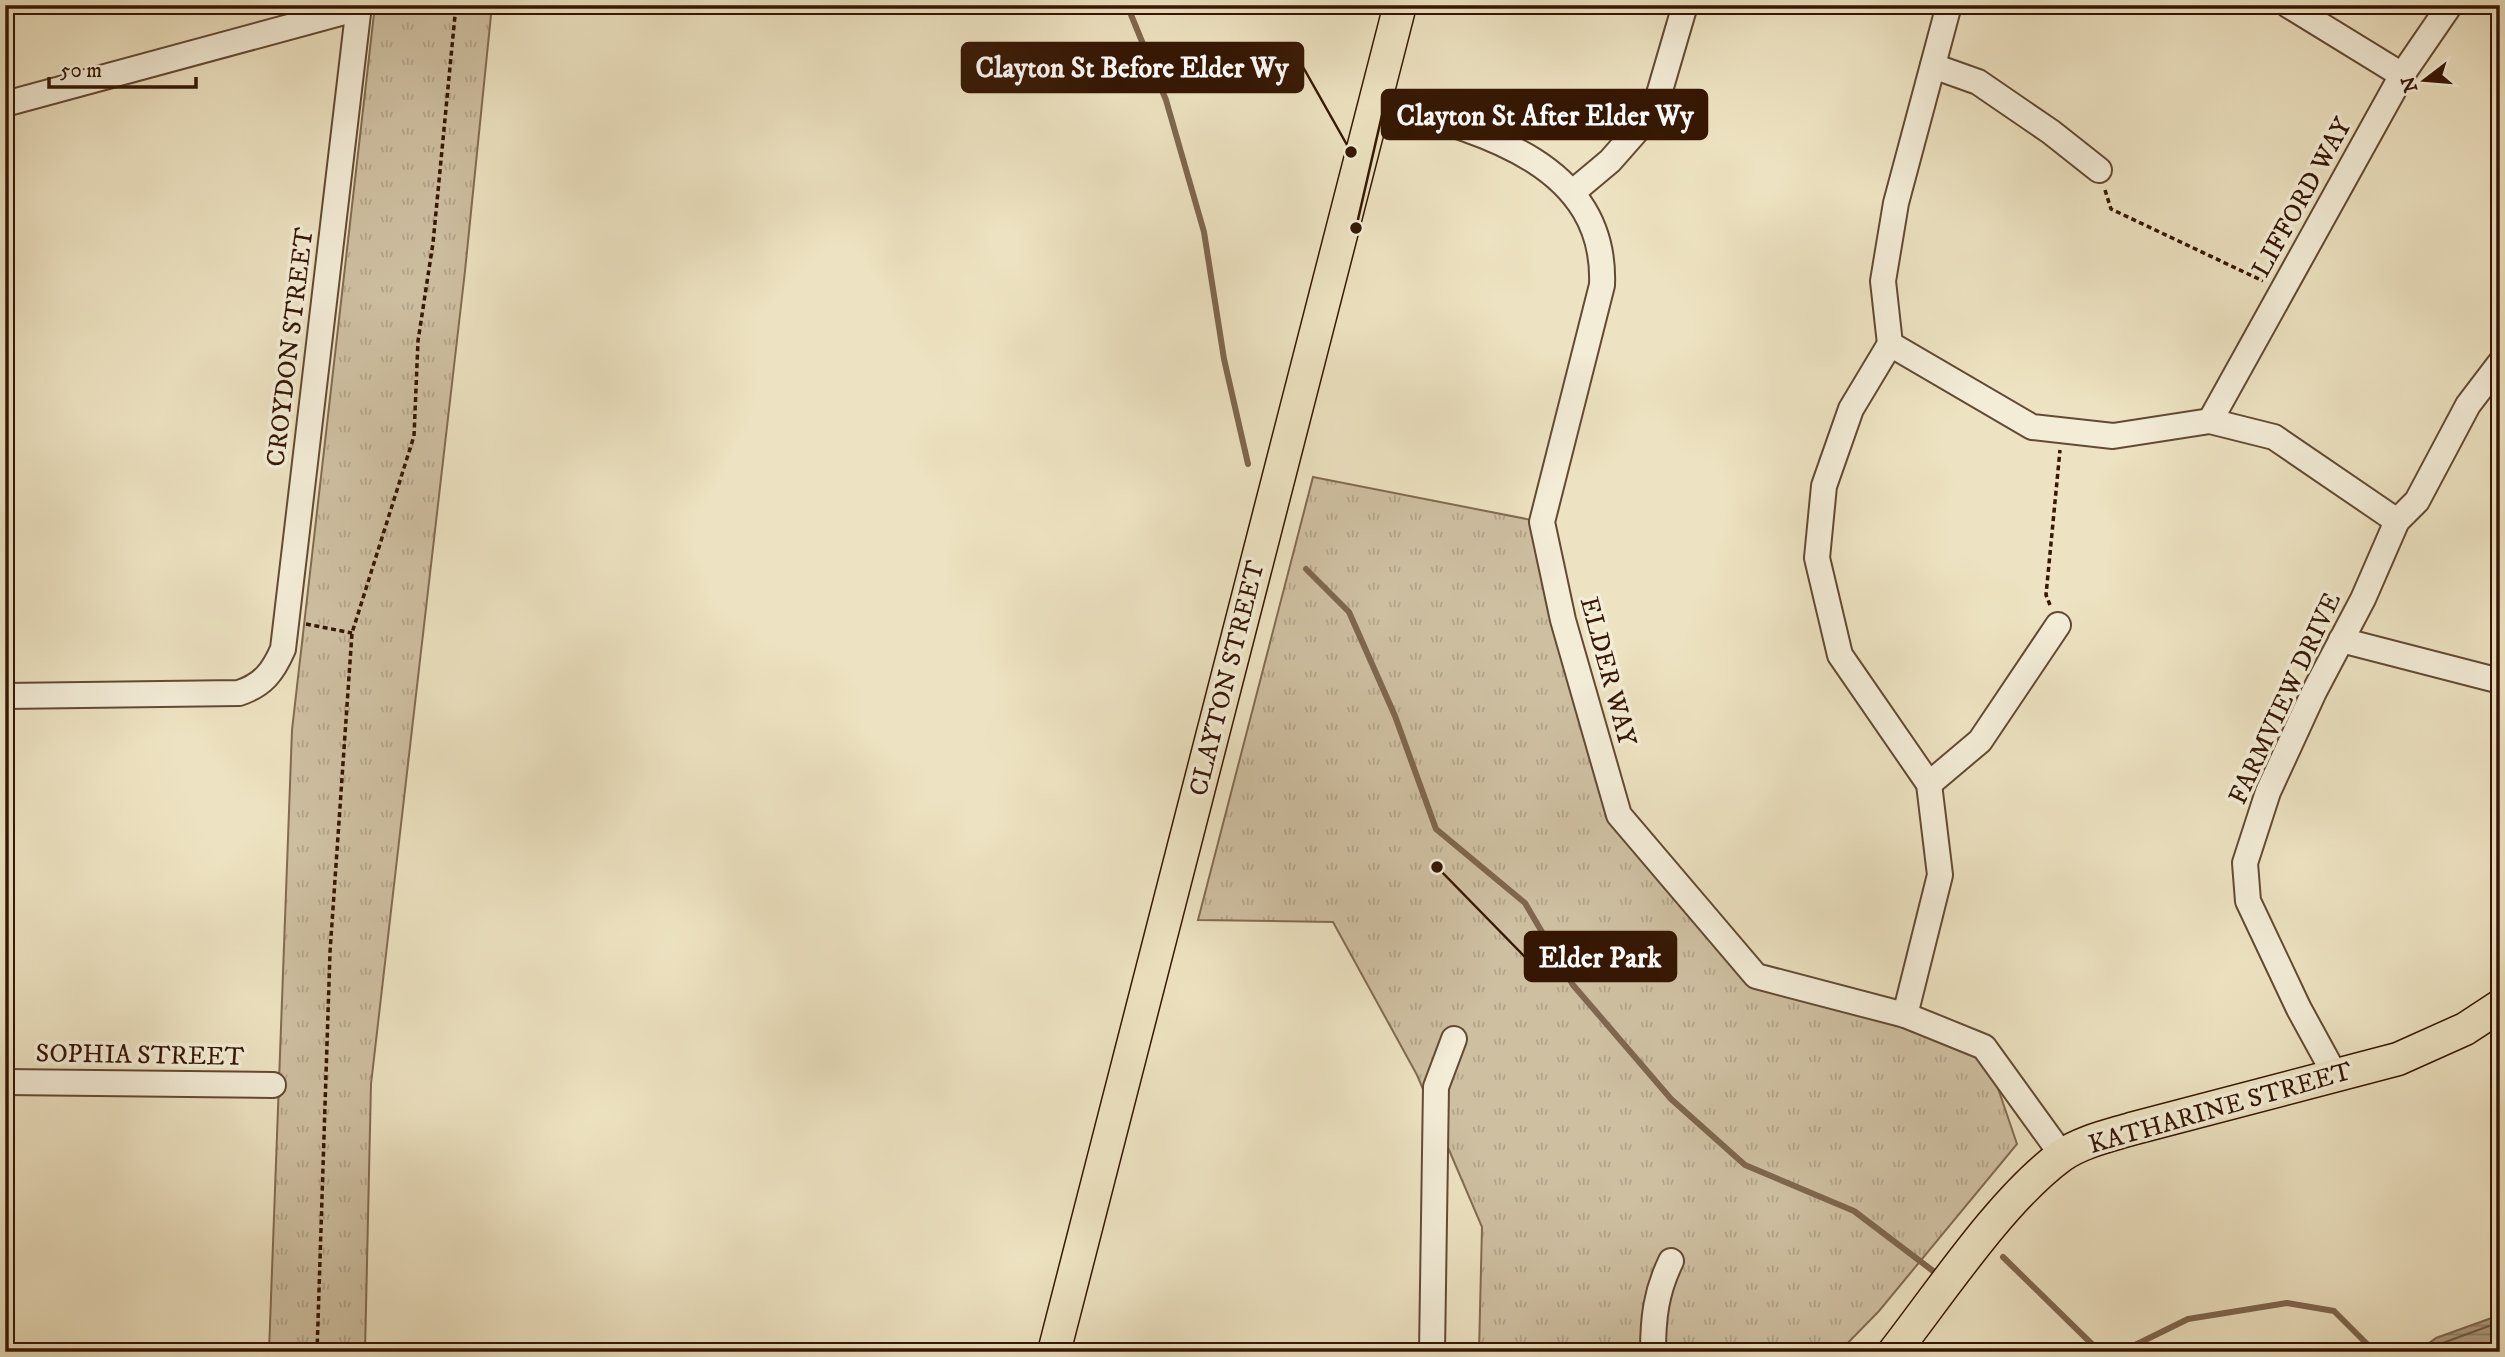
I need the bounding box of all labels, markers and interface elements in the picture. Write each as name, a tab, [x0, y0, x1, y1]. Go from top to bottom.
callout: Clayton St Before Elder Wy	[962, 43, 1303, 92]
scale bar	[49, 46, 196, 90]
north arrow	[2390, 46, 2460, 116]
text: Clayton St Before Elder Wy	[975, 51, 1289, 86]
text: 50 m	[60, 58, 102, 84]
text: N	[2397, 73, 2423, 95]
callout: Clayton St After Elder Wy	[1382, 90, 1707, 139]
text: Clayton St After Elder Wy	[1396, 99, 1694, 134]
street label: LIFFORD WAY	[2245, 112, 2360, 283]
street label: CROYDON STREET	[259, 226, 322, 469]
street label: CLAYTON STREET	[1182, 557, 1273, 799]
street label: FARMVIEW DRIVE	[2222, 588, 2349, 810]
street label: ELDER WAY	[1572, 593, 1643, 750]
callout: Elder Park	[1525, 932, 1676, 981]
text: Elder Park	[1539, 941, 1662, 976]
street label: SOPHIA STREET	[35, 1037, 245, 1074]
street label: KATHARINE STREET	[2085, 1055, 2356, 1162]

